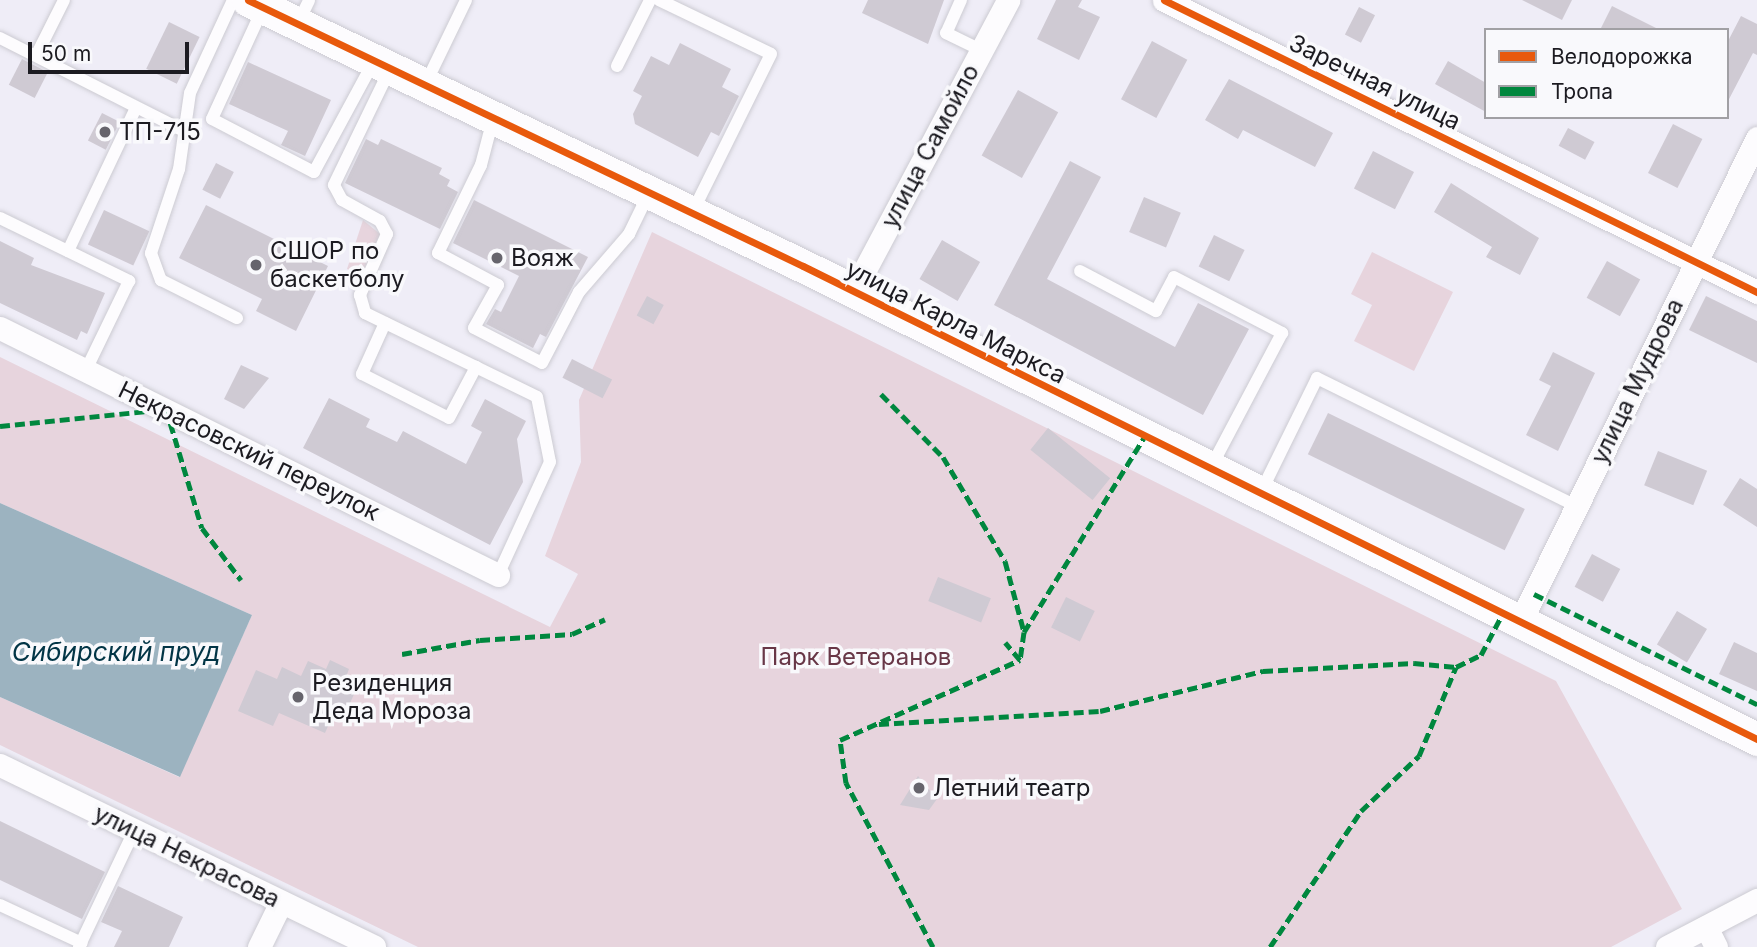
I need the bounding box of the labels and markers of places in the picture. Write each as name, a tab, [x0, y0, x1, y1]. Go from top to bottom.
place label: ТП-715	[119, 118, 201, 146]
marker: ТП-715	[97, 124, 113, 140]
place label: СШОР по баскетболу	[270, 237, 405, 293]
place label: Вояж	[511, 244, 574, 272]
marker: Вояж	[489, 250, 505, 266]
marker: СШОР по баскетболу	[248, 257, 264, 273]
place label: Резиденция Деда Мороза	[312, 669, 471, 725]
marker: Резиденция Деда Мороза	[290, 689, 306, 705]
place label: Летний театр	[933, 774, 1091, 802]
marker: Летний театр	[911, 780, 927, 796]

